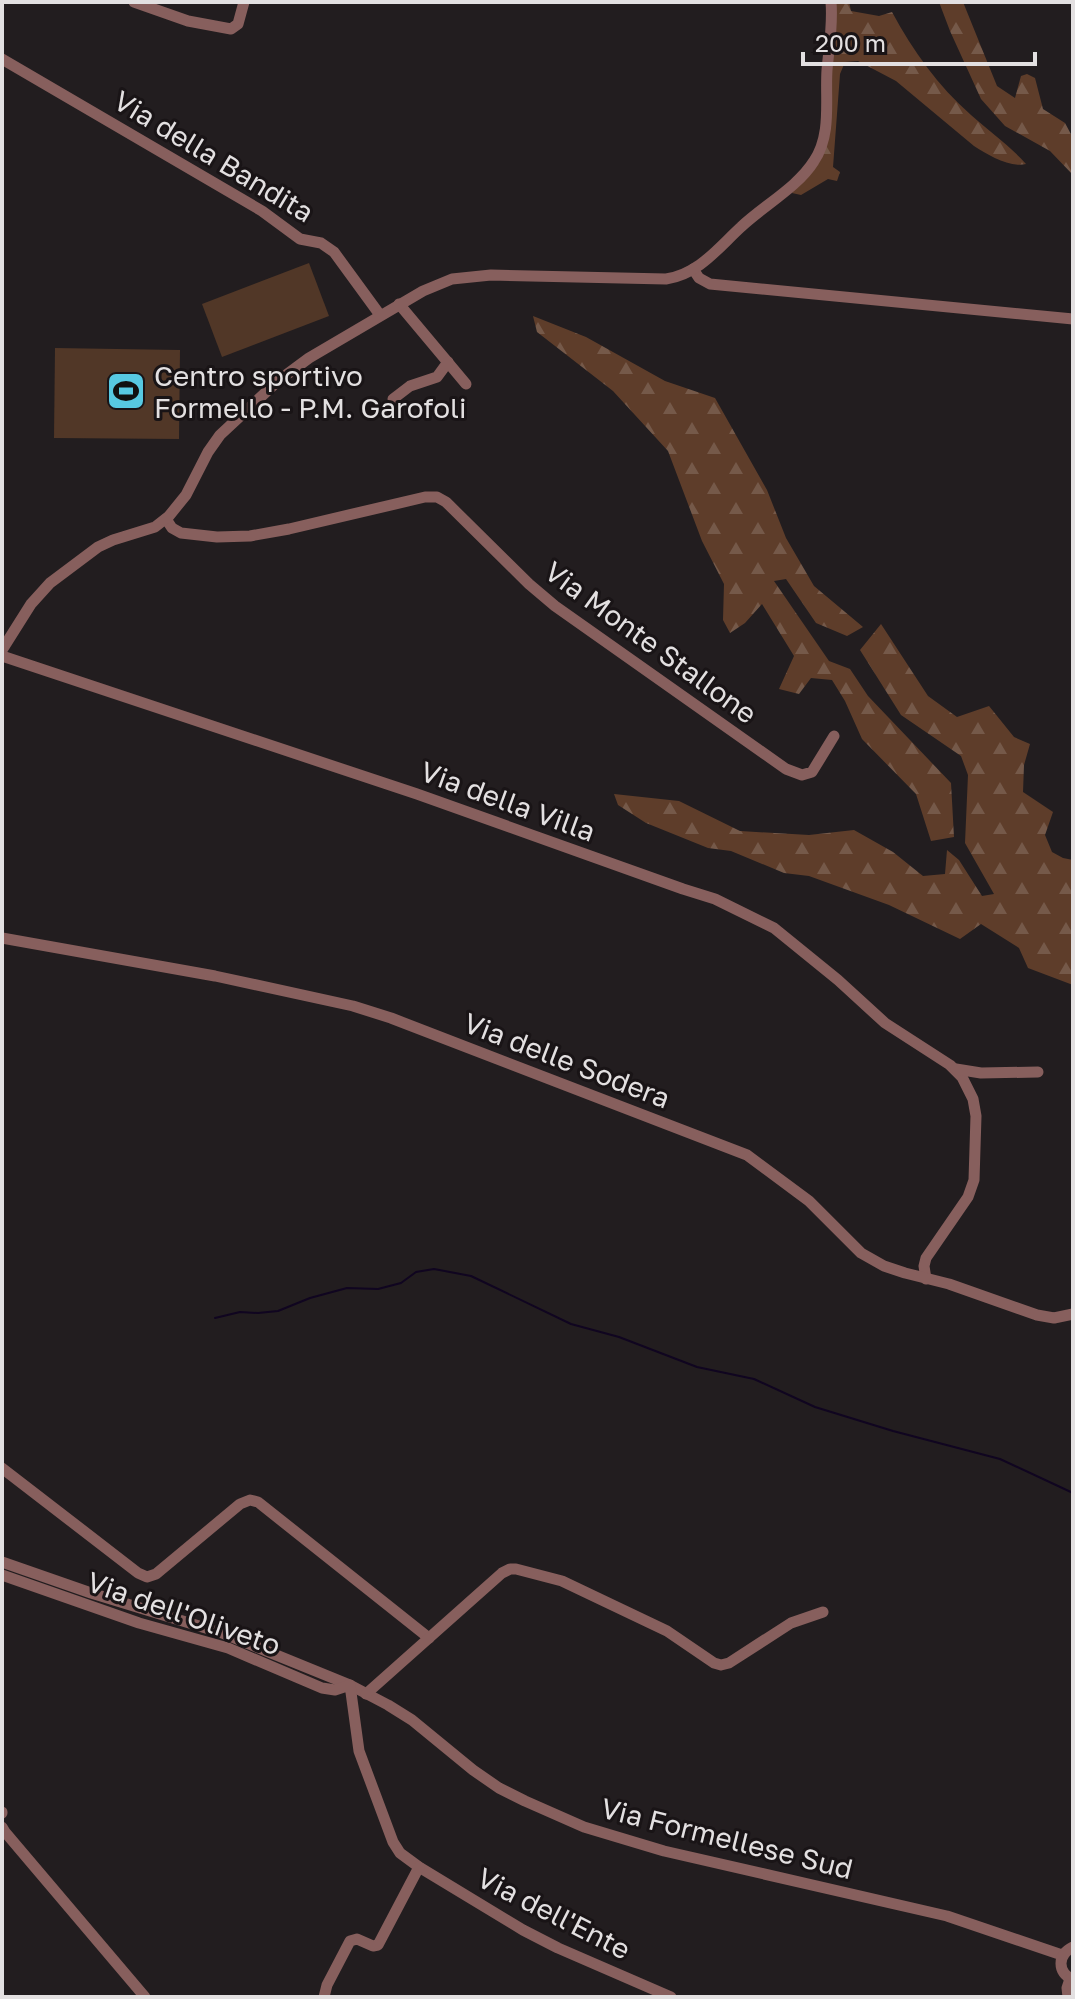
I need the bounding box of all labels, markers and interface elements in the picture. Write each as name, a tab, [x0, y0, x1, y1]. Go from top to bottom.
scale bar	[803, 16, 1035, 66]
text: 200 m	[815, 28, 886, 57]
street label: Via della Bandita	[108, 83, 320, 229]
place label: Centro sportivo Formello - P.M. Garofoli	[154, 359, 466, 424]
sports icon: Centro sportivo Formello - P.M. Garofoli	[105, 370, 147, 412]
street label: Via Monte Stallone	[539, 554, 763, 730]
street label: Via della Villa	[416, 754, 600, 848]
street label: Via delle Sodera	[459, 1006, 675, 1114]
street label: Via dell'Oliveto	[83, 1565, 285, 1661]
street label: Via Formellese Sud	[598, 1791, 856, 1885]
street label: Via dell'Ente	[472, 1860, 636, 1966]

